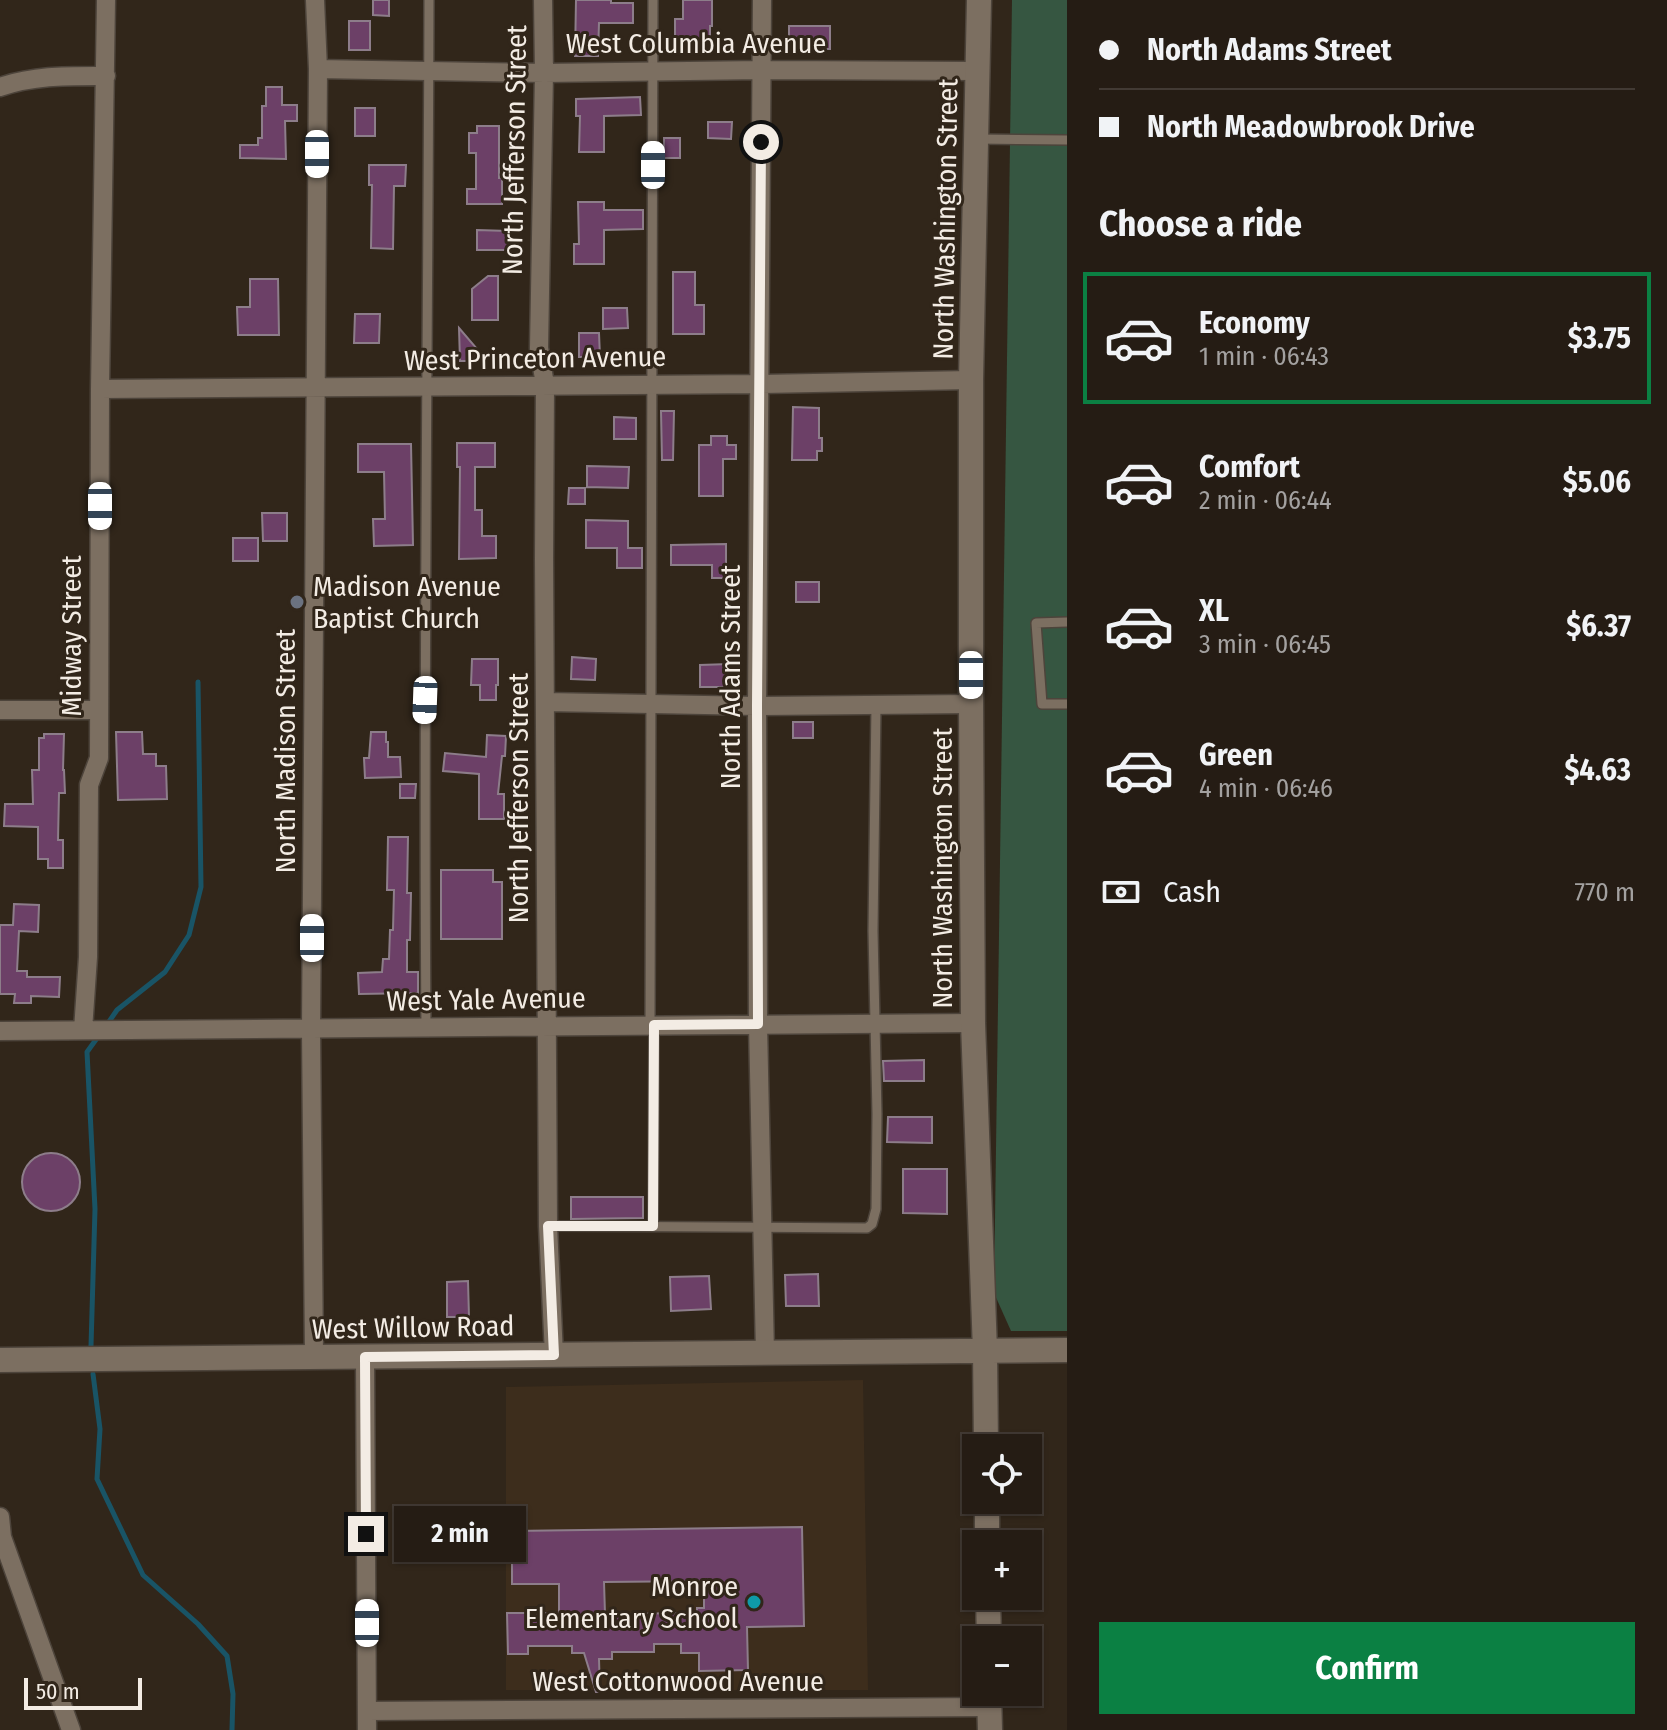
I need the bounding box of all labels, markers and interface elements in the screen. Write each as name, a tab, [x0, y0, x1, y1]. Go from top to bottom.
street label: North Jefferson Street	[496, 24, 533, 275]
street label: West Columbia Avenue	[566, 27, 826, 60]
text: North Adams Street	[1147, 32, 1392, 68]
street label: North Washington Street	[927, 77, 964, 360]
text: North Meadowbrook Drive	[1147, 109, 1475, 145]
route start	[743, 124, 779, 160]
car	[305, 130, 329, 178]
car	[641, 141, 665, 189]
text: Choose a ride	[1099, 202, 1302, 246]
icon: car	[1103, 302, 1175, 374]
text: Economy	[1199, 305, 1310, 341]
text: $3.75	[1568, 320, 1631, 356]
street label: West Princeton Avenue	[404, 340, 666, 377]
text: 1 min · 06:43	[1199, 341, 1329, 372]
icon: car	[1103, 446, 1175, 518]
text: Comfort	[1199, 449, 1300, 485]
text: $5.06	[1563, 464, 1631, 500]
car	[88, 482, 112, 530]
text: 2 min · 06:44	[1199, 485, 1332, 516]
street label: Midway Street	[55, 555, 88, 717]
street label: North Adams Street	[714, 564, 747, 789]
place label: Madison Avenue Baptist Church	[313, 570, 501, 635]
icon: car	[1103, 590, 1175, 662]
marker: Madison Avenue Baptist Church	[288, 593, 306, 611]
text: XL	[1199, 593, 1229, 629]
text: $6.37	[1566, 608, 1631, 644]
street label: North Madison Street	[269, 628, 302, 873]
text: 3 min · 06:45	[1199, 629, 1331, 660]
car	[959, 651, 983, 699]
street label: North Jefferson Street	[502, 672, 535, 923]
car	[412, 676, 438, 724]
street label: North Washington Street	[926, 727, 959, 1008]
icon: car	[1103, 734, 1175, 806]
text: Green	[1199, 737, 1273, 773]
text: $4.63	[1564, 752, 1631, 788]
text: 4 min · 06:46	[1199, 773, 1333, 804]
icon: cash	[1099, 870, 1143, 914]
text: Cash	[1163, 874, 1221, 910]
text: 770 m	[1574, 877, 1635, 908]
car	[300, 914, 324, 962]
street label: West Yale Avenue	[386, 981, 586, 1018]
street label: West Willow Road	[311, 1309, 515, 1346]
map controls	[962, 1434, 1042, 1706]
button: locate	[962, 1434, 1042, 1514]
callout: 2 min	[394, 1506, 526, 1562]
route end	[348, 1516, 384, 1552]
text: 2 min	[431, 1518, 489, 1549]
button: +	[962, 1530, 1042, 1610]
place label: Monroe Elementary School	[525, 1570, 738, 1635]
marker: Monroe Elementary School	[745, 1593, 763, 1611]
car	[355, 1599, 379, 1647]
button: Confirm	[1099, 1622, 1635, 1714]
button: −	[962, 1626, 1042, 1706]
street label: West Cottonwood Avenue	[532, 1665, 824, 1698]
scale bar	[24, 1674, 142, 1710]
text: 50 m	[36, 1678, 80, 1705]

